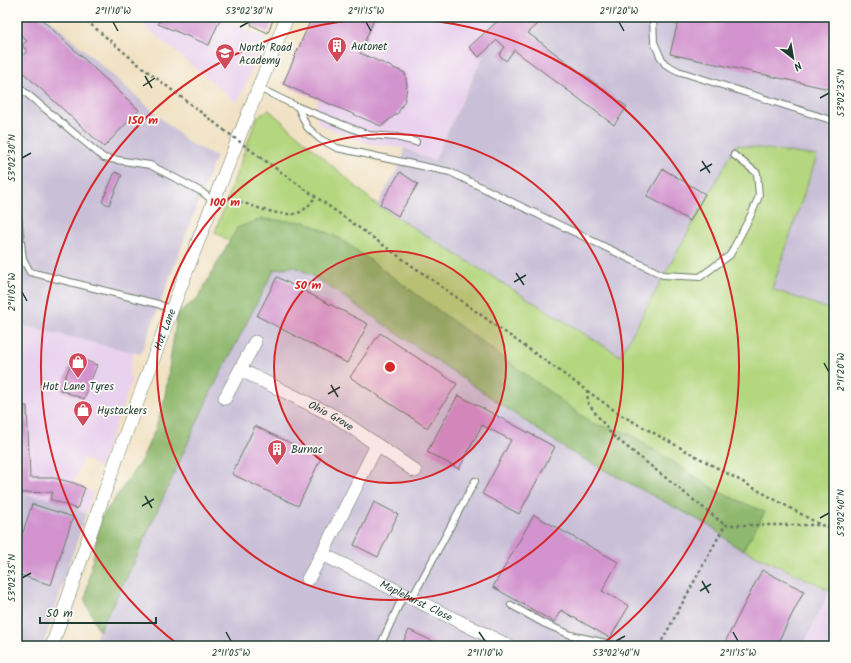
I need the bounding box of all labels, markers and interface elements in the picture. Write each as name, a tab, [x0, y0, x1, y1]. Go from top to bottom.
text: 2°11'10"W	[95, 3, 131, 19]
text: 53°02'30"N	[225, 3, 273, 19]
text: 2°11'15"W	[348, 3, 384, 19]
text: 2°11'20"W	[600, 3, 639, 19]
building icon: Autonet	[326, 35, 348, 63]
place label: Autonet	[351, 38, 388, 56]
north arrow	[773, 38, 813, 78]
place label: North Road Academy	[239, 39, 292, 70]
school or university icon: North Road Academy	[214, 42, 236, 70]
text: N	[790, 56, 805, 75]
text: 53°02'35"N	[833, 69, 849, 117]
text: 150 m	[128, 111, 158, 130]
text: 53°02'30"N	[4, 134, 20, 182]
text: 100 m	[210, 193, 240, 212]
text: 2°11'05"W	[4, 273, 20, 311]
text: 50 m	[294, 276, 322, 295]
street label: Hot Lane	[149, 306, 181, 353]
shop icon: Hot Lane Tyres	[67, 351, 89, 379]
text: 2°11'20"W	[833, 352, 849, 391]
centre of rings	[383, 360, 397, 374]
place label: Hot Lane Tyres	[42, 378, 114, 396]
street label: Ohio Grove	[305, 397, 357, 436]
shop icon: Hystackers	[72, 399, 94, 427]
place label: Hystackers	[97, 402, 147, 420]
building icon: Burnac	[266, 438, 288, 466]
place label: Burnac	[291, 441, 323, 459]
text: 53°02'40"N	[833, 489, 849, 537]
text: 53°02'35"N	[4, 554, 20, 602]
street label: Maplehurst Close	[376, 576, 455, 627]
scale bar	[40, 599, 156, 625]
text: 50 m	[46, 604, 73, 623]
text: 2°11'05"W	[212, 645, 250, 661]
text: 2°11'10"W	[467, 645, 503, 661]
text: 53°02'40"N	[592, 645, 640, 661]
text: 2°11'15"W	[720, 645, 756, 661]

